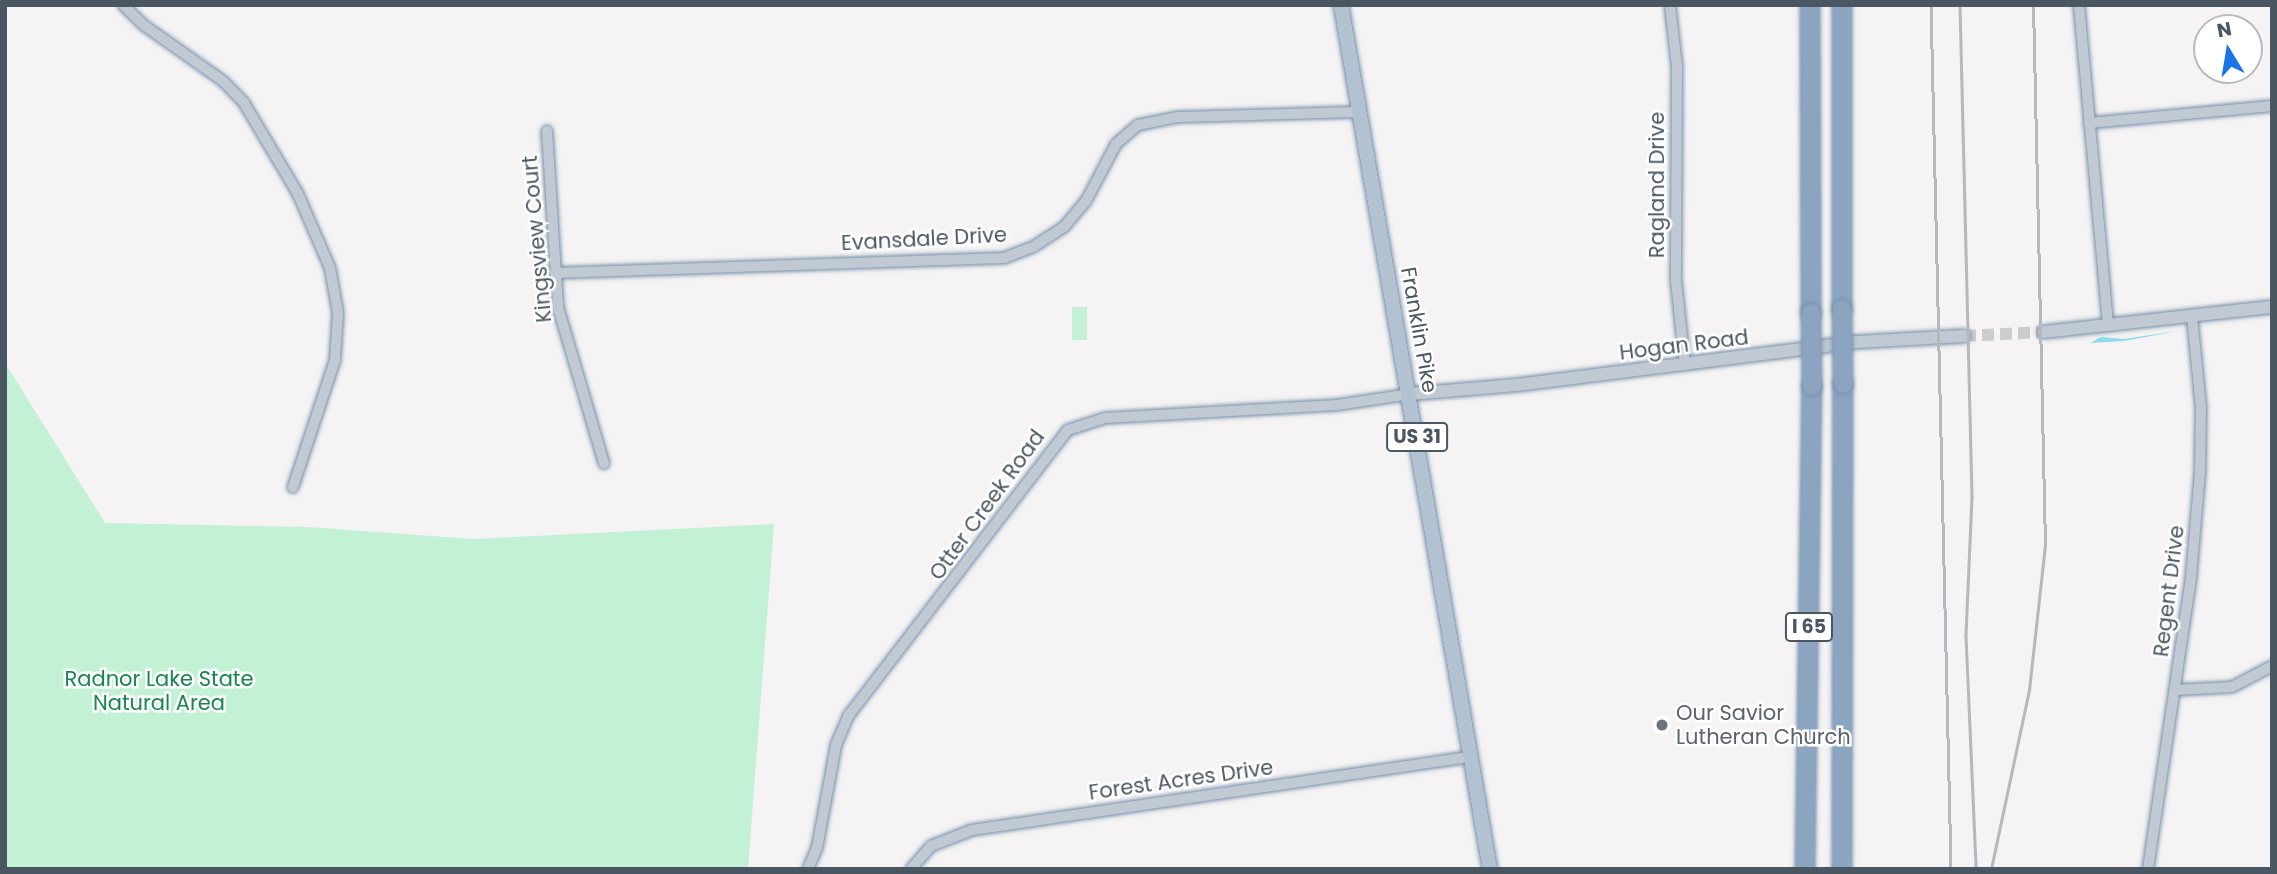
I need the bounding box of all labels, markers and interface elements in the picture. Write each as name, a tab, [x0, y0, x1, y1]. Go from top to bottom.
north arrow	[2193, 14, 2263, 84]
text: N	[2215, 15, 2234, 44]
street label: Ragland Drive	[1644, 112, 1670, 258]
street label: Kingsview Court	[517, 154, 557, 324]
street label: Evansdale Drive	[840, 222, 1008, 256]
street label: Franklin Pike	[1396, 265, 1442, 395]
street label: Hogan Road	[1618, 325, 1750, 365]
road number: US 31	[1386, 422, 1448, 452]
street label: Otter Creek Road	[924, 425, 1050, 585]
street label: Regent Drive	[2148, 524, 2190, 658]
road number: I 65	[1784, 612, 1834, 642]
park label: Radnor Lake State Natural Area	[64, 666, 254, 716]
place label: Our Savior Lutheran Church	[1676, 700, 1851, 750]
marker: Our Savior Lutheran Church	[1654, 717, 1670, 733]
street label: Forest Acres Drive	[1087, 755, 1275, 805]

